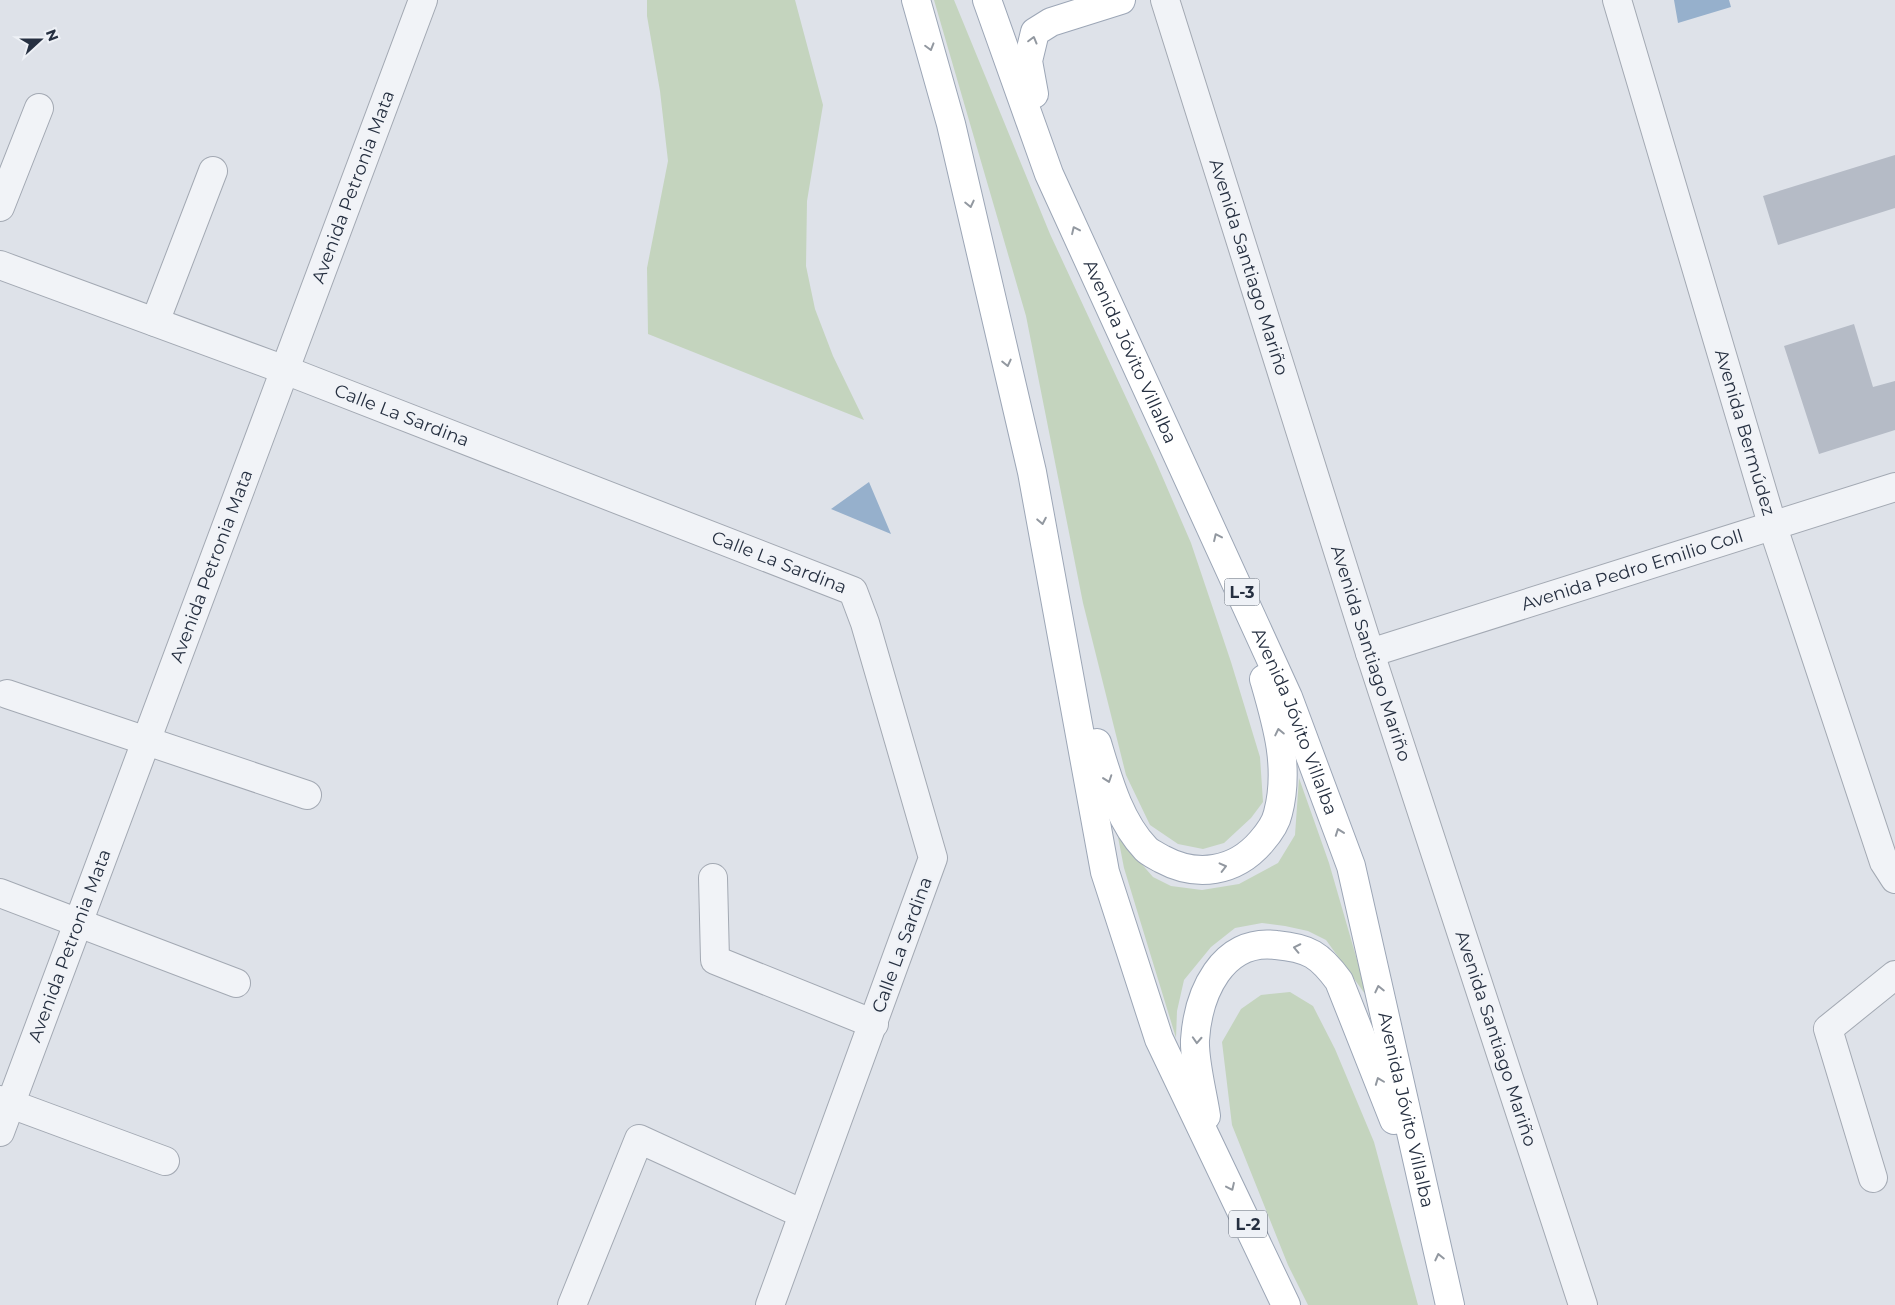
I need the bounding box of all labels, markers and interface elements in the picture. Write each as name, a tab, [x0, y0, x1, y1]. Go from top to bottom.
north arrow	[15, 15, 65, 65]
text: N	[42, 27, 63, 44]
one-way arrow	[1027, 36, 1038, 45]
one-way arrow	[924, 42, 934, 51]
street label: Avenida Petronia Mata	[307, 87, 399, 286]
street label: Avenida Santiago Mariño	[1205, 156, 1293, 378]
one-way arrow	[964, 200, 975, 209]
one-way arrow	[1071, 226, 1081, 235]
street label: Avenida Jóvito Villalba	[1079, 256, 1182, 447]
street label: Avenida Bermúdez	[1710, 347, 1780, 518]
one-way arrow	[1001, 358, 1012, 367]
street label: Calle La Sardina	[331, 379, 472, 452]
street label: Avenida Petronia Mata	[165, 467, 257, 666]
one-way arrow	[1036, 517, 1046, 526]
street label: Avenida Pedro Emilio Coll	[1519, 525, 1746, 615]
street label: Calle La Sardina	[709, 526, 850, 598]
one-way arrow	[1213, 533, 1223, 542]
street label: Avenida Santiago Mariño	[1326, 543, 1416, 764]
road number: L-3	[1224, 578, 1260, 606]
street label: Avenida Jóvito Villalba	[1247, 624, 1342, 818]
one-way arrow	[1274, 728, 1285, 737]
one-way arrow	[1102, 774, 1112, 783]
one-way arrow	[1334, 828, 1345, 837]
street label: Avenida Petronia Mata	[24, 846, 116, 1045]
one-way arrow	[1218, 862, 1226, 872]
street label: Calle La Sardina	[867, 874, 937, 1016]
street label: Avenida Santiago Mariño	[1450, 928, 1541, 1149]
one-way arrow	[1293, 943, 1302, 954]
one-way arrow	[1374, 985, 1385, 994]
street label: Avenida Jóvito Villalba	[1373, 1010, 1439, 1210]
one-way arrow	[1191, 1036, 1202, 1044]
one-way arrow	[1375, 1077, 1385, 1085]
one-way arrow	[1225, 1182, 1235, 1191]
road number: L-2	[1229, 1210, 1267, 1238]
one-way arrow	[1434, 1253, 1445, 1262]

